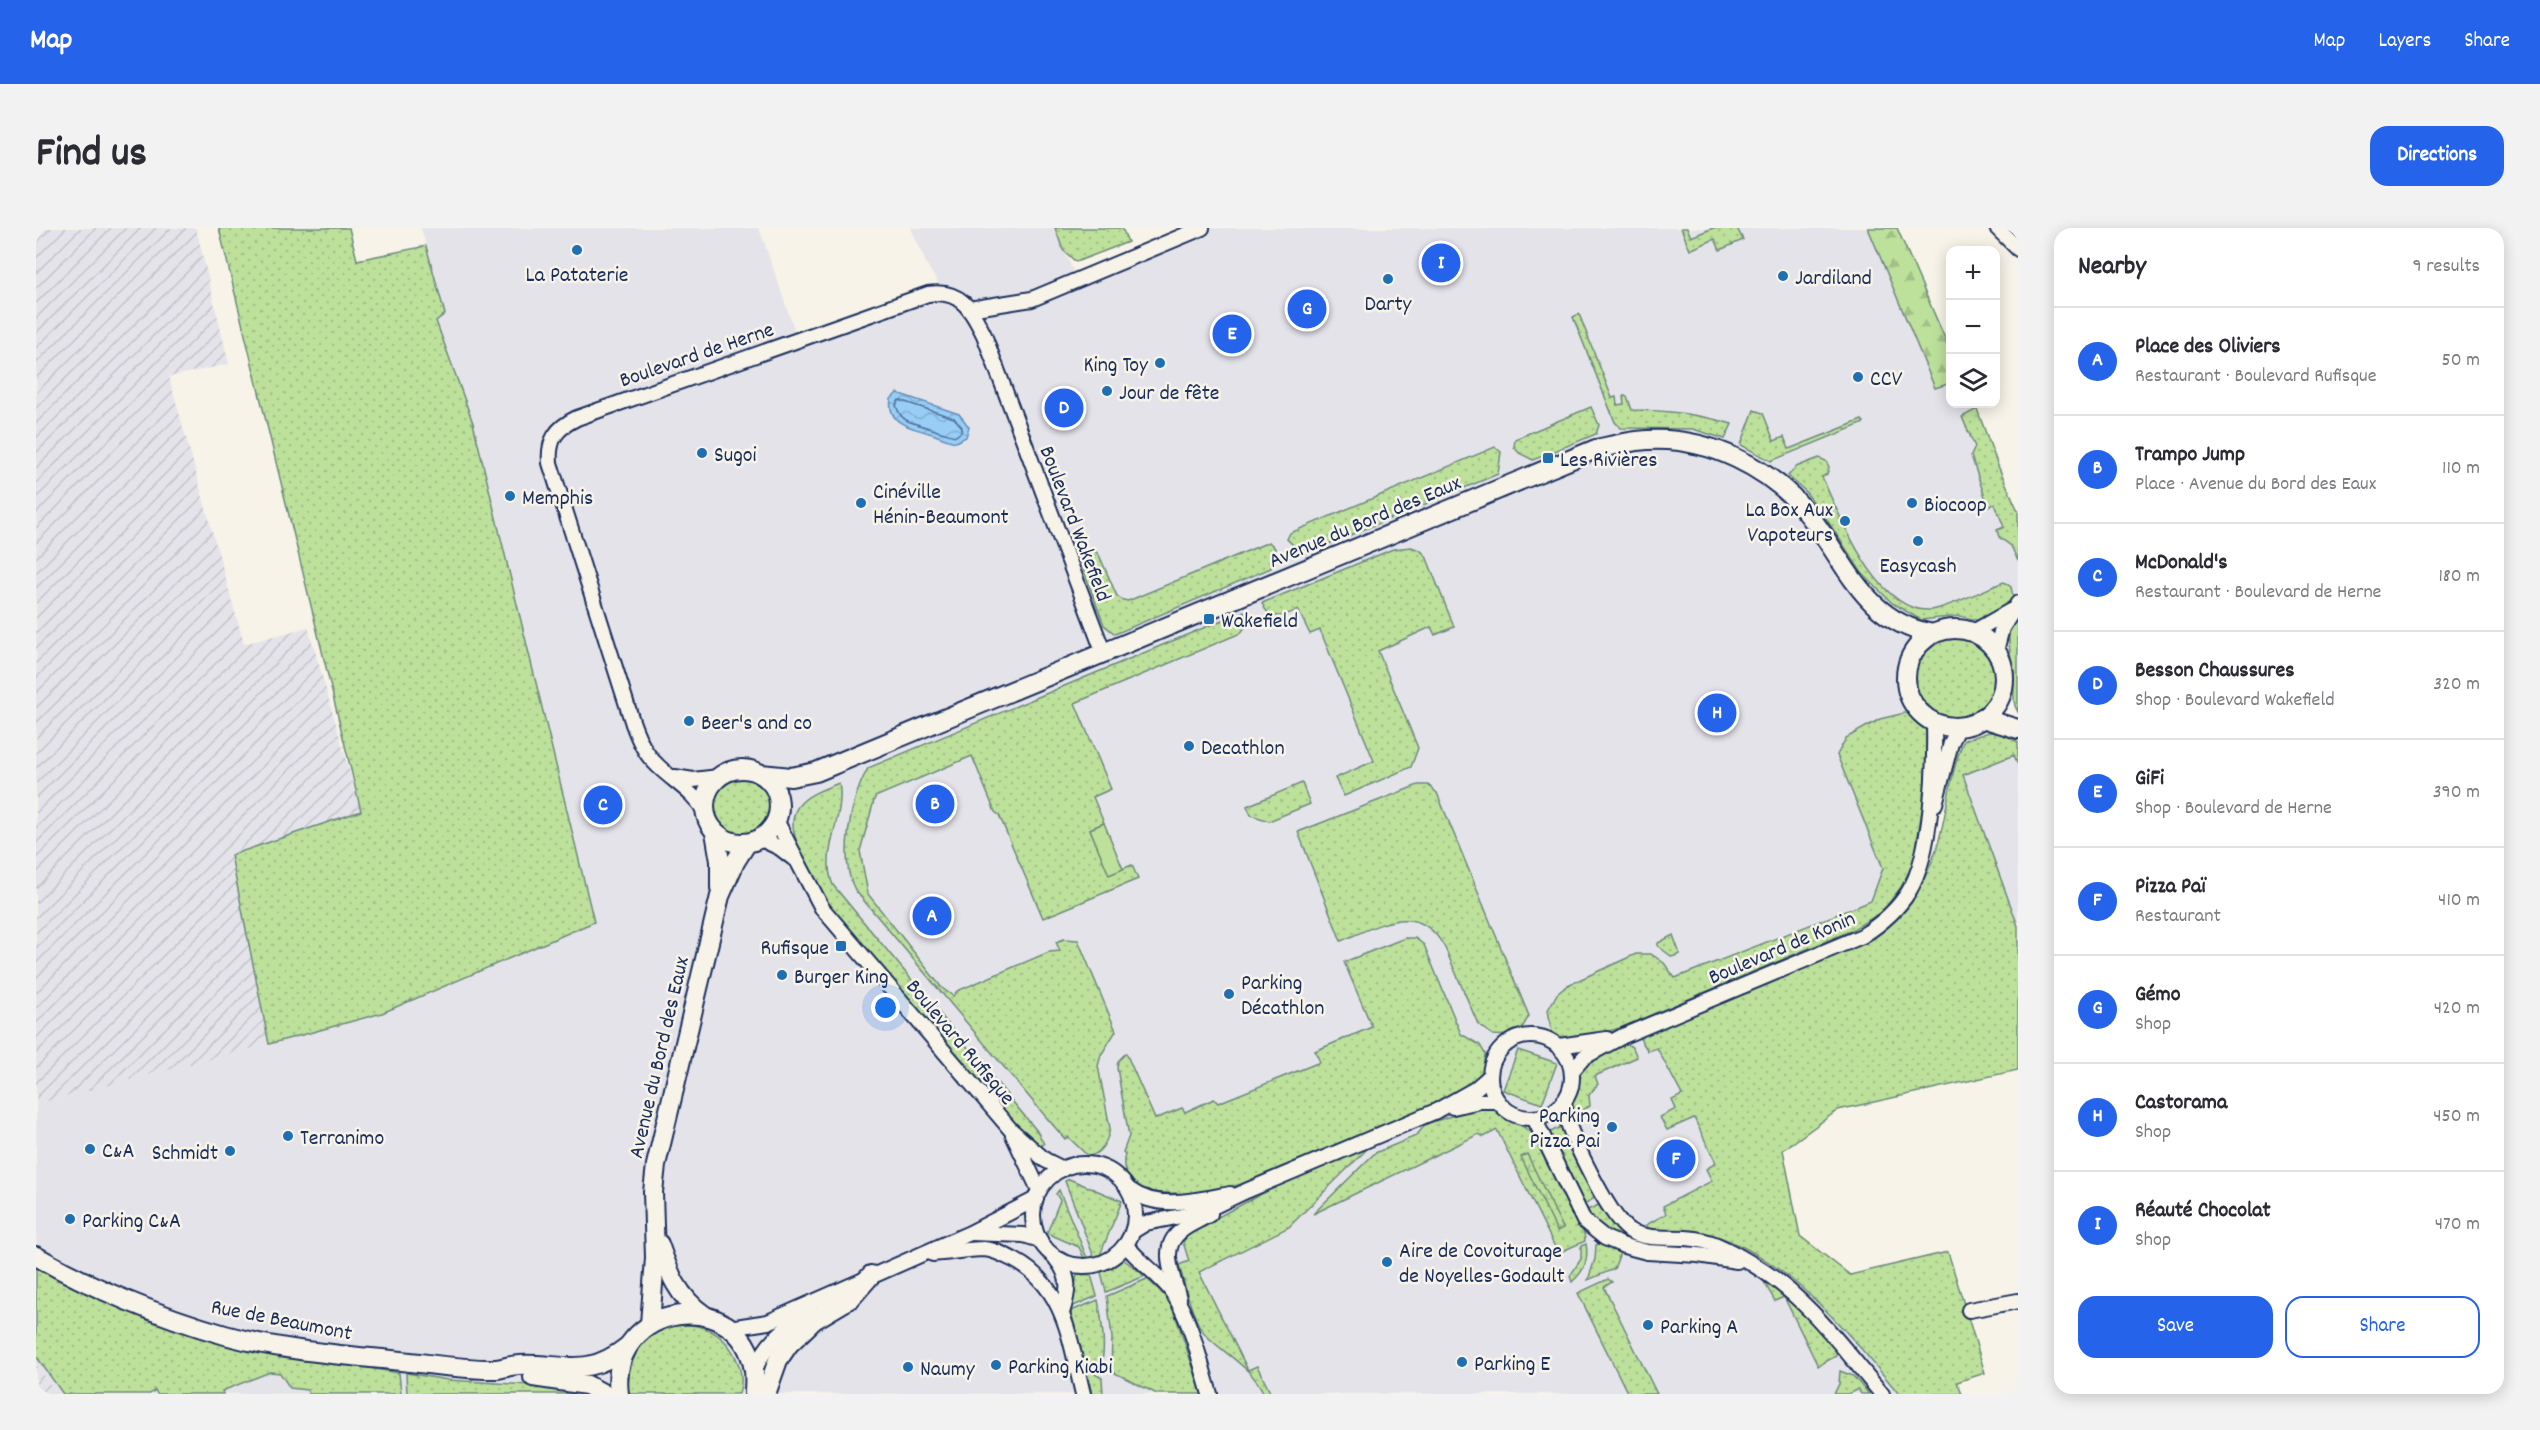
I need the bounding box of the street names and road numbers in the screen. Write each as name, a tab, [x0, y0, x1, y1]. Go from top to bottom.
street label: Boulevard de Herne	[616, 315, 779, 397]
street label: Boulevard Wakefield	[1030, 442, 1118, 607]
street label: Avenue du Bord des Eaux	[1264, 469, 1466, 578]
street label: Boulevard de Konin	[1704, 904, 1861, 994]
street label: Avenue du Bord des Eaux	[622, 954, 699, 1162]
street label: Boulevard Rufisque	[897, 973, 1021, 1113]
street label: Rue de Beaumont	[208, 1293, 354, 1350]

